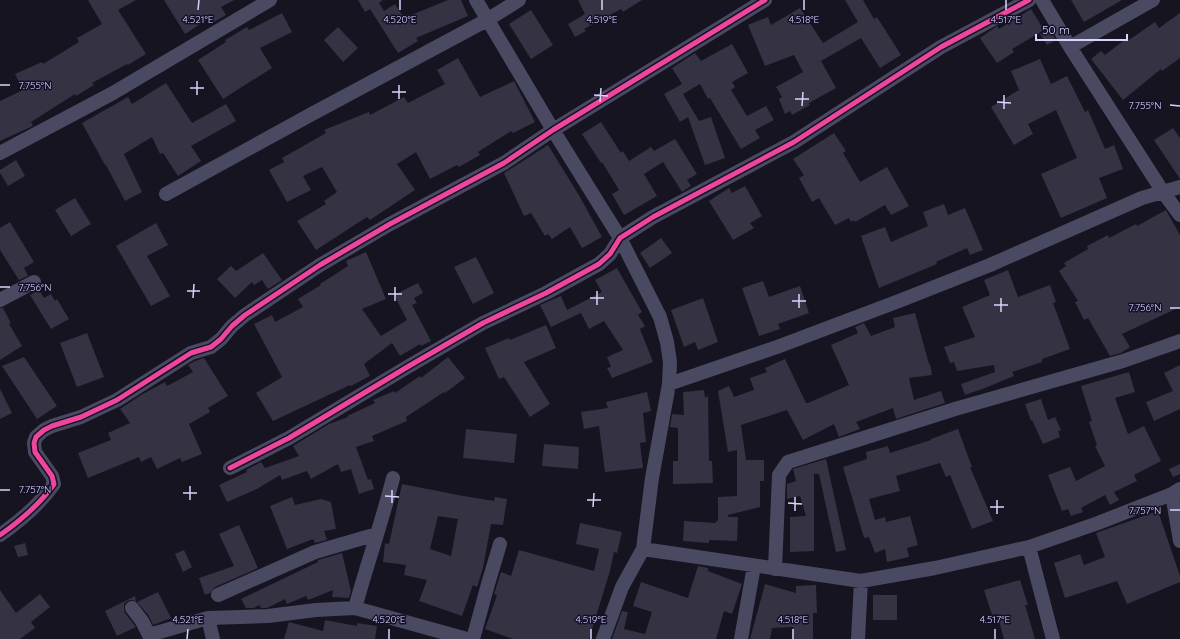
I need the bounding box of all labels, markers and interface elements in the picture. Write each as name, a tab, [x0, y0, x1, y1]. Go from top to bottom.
text: 4.521°E	[183, 13, 214, 26]
text: 4.520°E	[383, 13, 417, 26]
text: 4.519°E	[587, 13, 618, 26]
text: 4.518°E	[789, 13, 820, 26]
text: 4.517°E	[991, 13, 1021, 26]
scale bar	[1036, 16, 1127, 42]
text: 50 m	[1042, 22, 1070, 37]
text: 7.755°N	[19, 79, 51, 92]
text: 7.755°N	[1129, 99, 1161, 112]
text: 7.756°N	[19, 281, 51, 294]
text: 7.756°N	[1129, 301, 1161, 314]
text: 7.757°N	[19, 483, 51, 496]
text: 7.757°N	[1129, 504, 1161, 517]
text: 4.521°E	[173, 613, 204, 626]
text: 4.520°E	[372, 613, 406, 626]
text: 4.519°E	[576, 613, 607, 626]
text: 4.518°E	[778, 613, 809, 626]
text: 4.517°E	[980, 613, 1010, 626]

